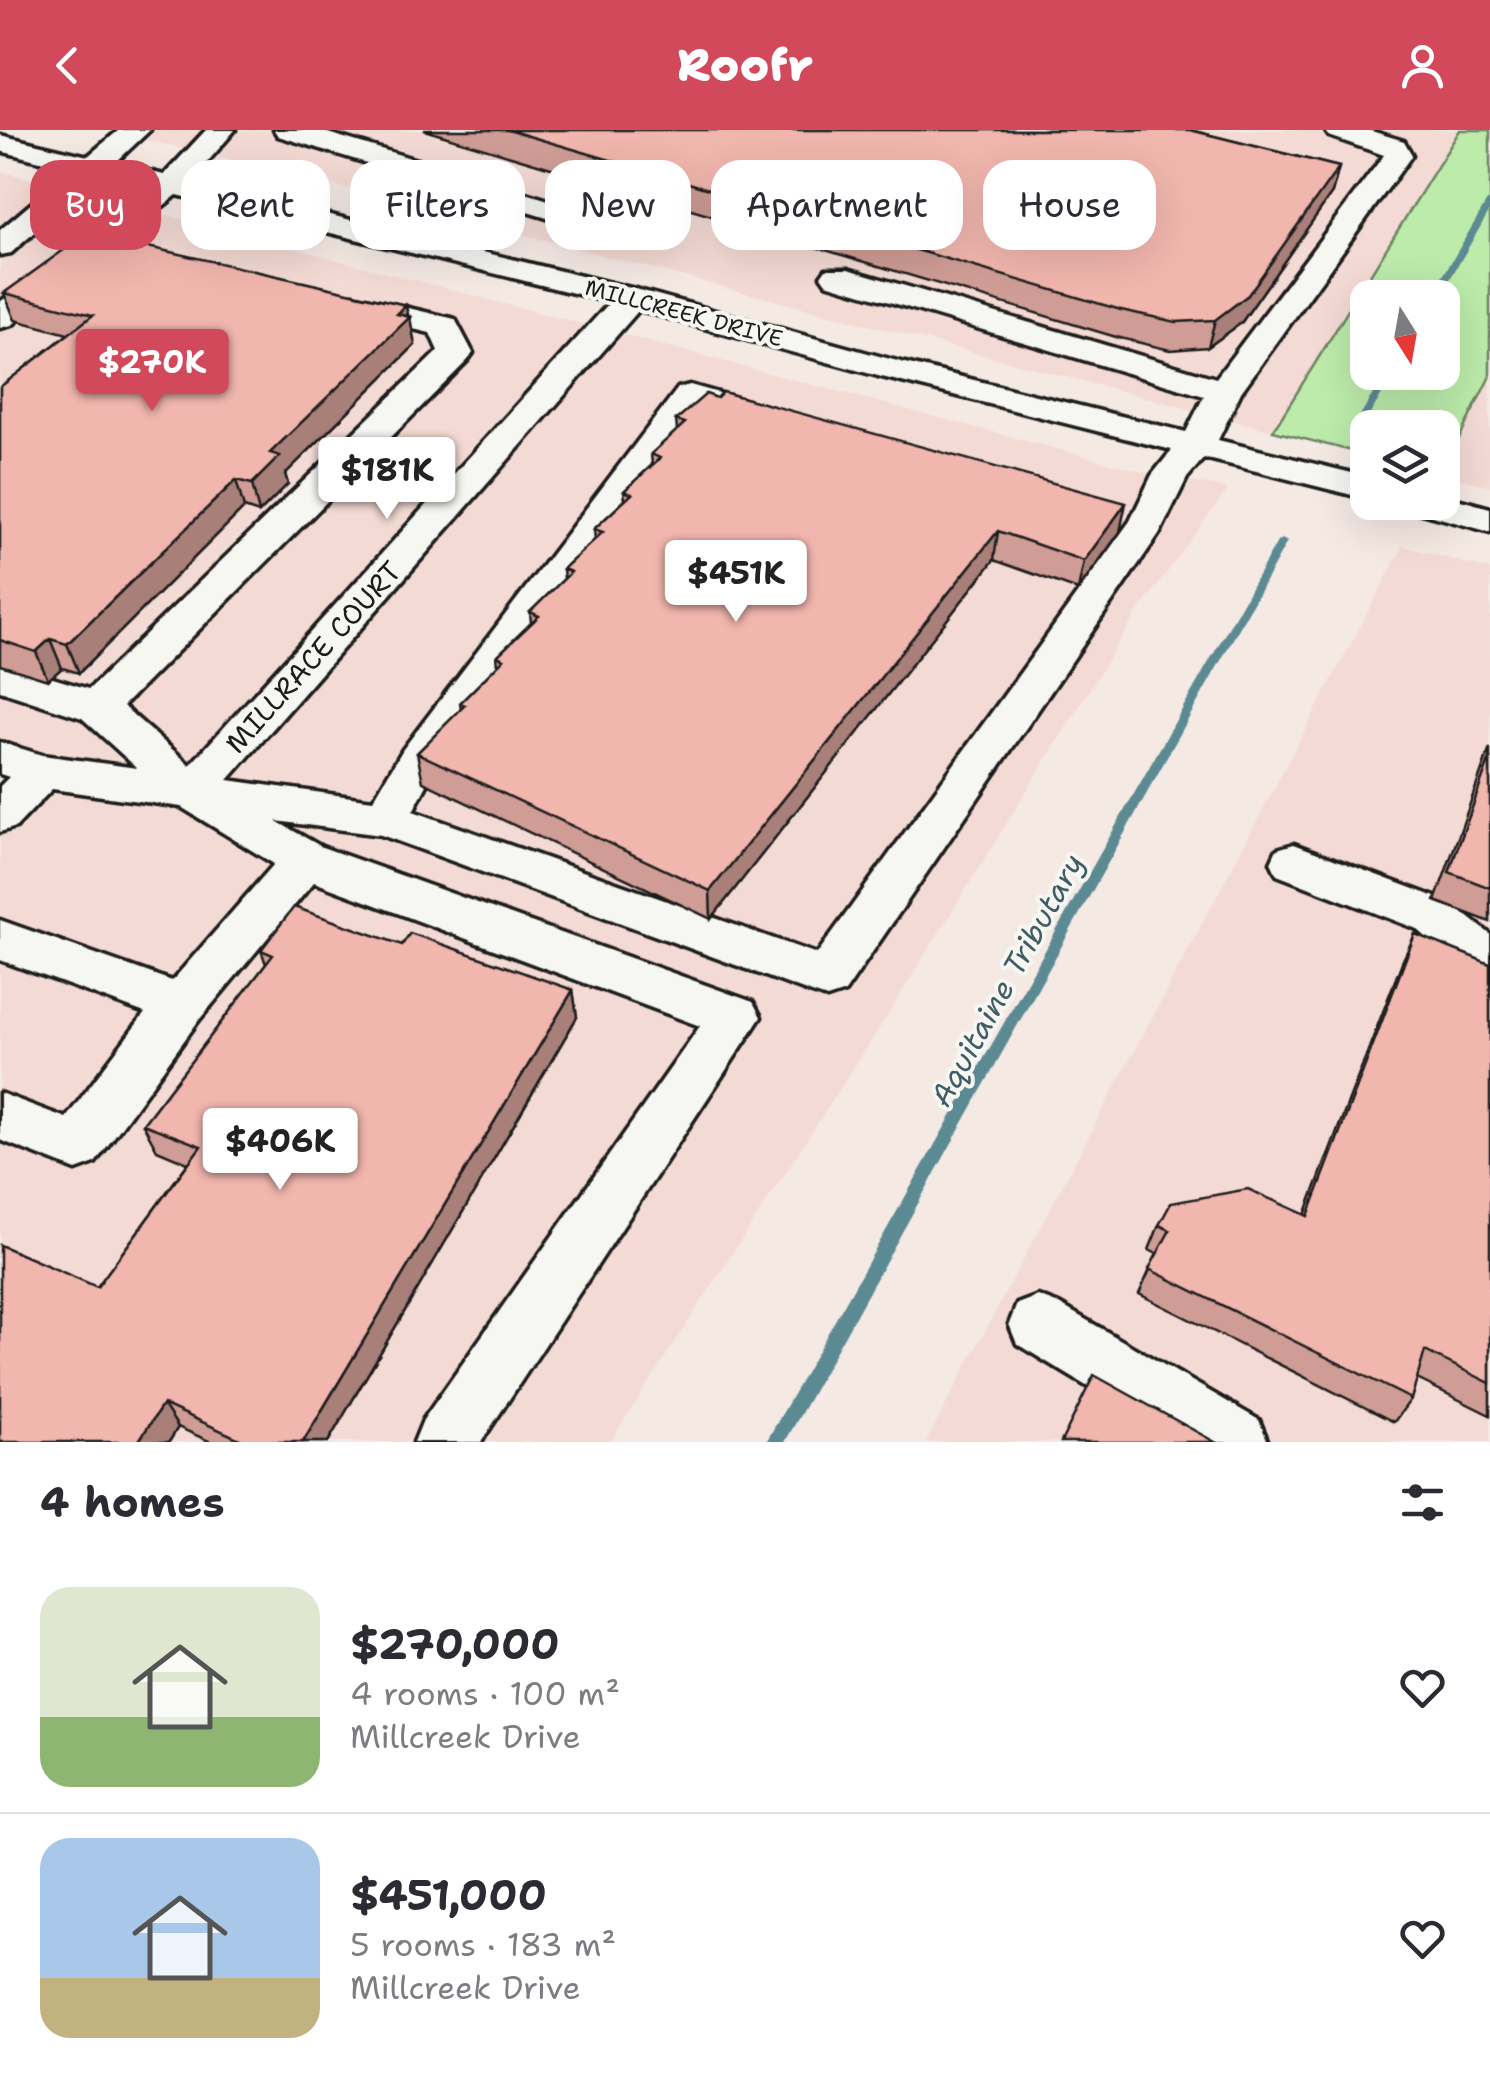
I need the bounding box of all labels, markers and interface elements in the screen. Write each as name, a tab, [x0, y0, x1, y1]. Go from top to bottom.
text: Roofr	[677, 35, 813, 95]
icon: back	[40, 38, 95, 93]
icon: person	[1395, 38, 1450, 93]
chip: Buy	[30, 160, 161, 250]
chip: Rent	[181, 160, 330, 250]
chip: Filters	[350, 160, 525, 250]
chip: New	[545, 160, 691, 250]
chip: Apartment	[711, 160, 963, 250]
chip: House	[983, 160, 1156, 250]
street label: MILLCREEK DRIVE	[582, 273, 786, 353]
north arrow	[1350, 280, 1460, 390]
map controls	[1350, 280, 1460, 520]
pin: $270K	[82, 329, 222, 414]
text: $270K	[98, 340, 206, 383]
button: layers	[1350, 410, 1460, 520]
pin: $181K	[317, 437, 457, 522]
text: $181K	[340, 448, 434, 491]
pin: $451K	[666, 540, 806, 625]
text: $451K	[687, 551, 785, 594]
street label: MILLRACE COURT	[216, 553, 410, 761]
water label: Aquitaine Tributary	[920, 846, 1094, 1114]
pin: $406K	[210, 1108, 350, 1193]
text: $406K	[225, 1119, 335, 1162]
text: 4 homes	[40, 1474, 225, 1530]
icon: filters	[1395, 1475, 1450, 1530]
text: $270,000	[350, 1616, 560, 1672]
icon: home	[120, 1627, 240, 1747]
icon: heart	[1395, 1660, 1450, 1715]
text: 4 rooms · 100 m²	[350, 1672, 620, 1715]
text: Millcreek Drive	[350, 1715, 581, 1758]
text: $451,000	[350, 1867, 547, 1923]
icon: home	[120, 1878, 240, 1998]
icon: heart	[1395, 1911, 1450, 1966]
text: 5 rooms · 183 m²	[350, 1923, 616, 1966]
text: Millcreek Drive	[350, 1966, 581, 2009]

